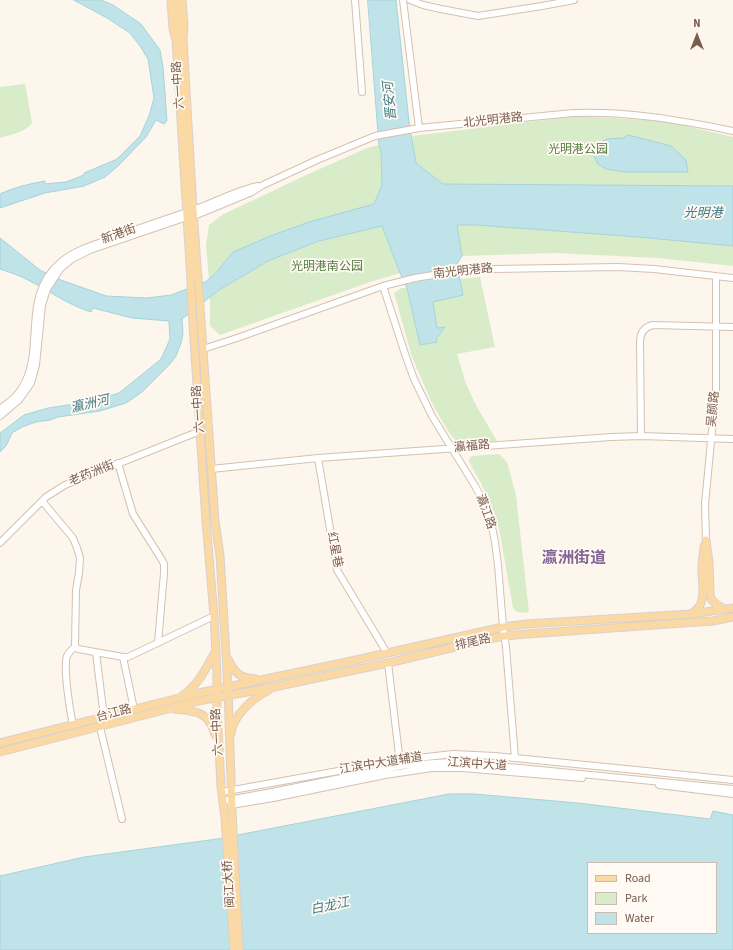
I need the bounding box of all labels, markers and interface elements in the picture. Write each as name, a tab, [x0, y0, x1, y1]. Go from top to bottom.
north arrow	[677, 16, 717, 56]
text: N	[693, 16, 701, 31]
street label: 六一中路	[170, 61, 188, 109]
water label: 晋安河	[381, 81, 401, 121]
street label: 北光明港路	[462, 111, 524, 131]
park label: 光明港公园	[548, 143, 608, 157]
water label: 光明港	[684, 206, 722, 222]
street label: 新港街	[100, 222, 138, 248]
park label: 光明港南公园	[291, 260, 363, 274]
street label: 南光明港路	[432, 262, 494, 282]
street label: 六一中路	[190, 385, 208, 433]
street label: 吴颜路	[705, 390, 723, 428]
water label: 瀛洲河	[69, 393, 111, 417]
street label: 瀛福路	[453, 438, 491, 456]
street label: 老药洲街	[67, 458, 117, 490]
street label: 瀛江路	[472, 493, 498, 531]
street label: 红星巷	[323, 531, 345, 569]
district label: 瀛洲街道	[542, 549, 606, 569]
street label: 排尾路	[454, 632, 492, 654]
street label: 台江路	[95, 702, 133, 726]
street label: 六一中路	[210, 708, 226, 756]
street label: 江滨中大道辅道	[338, 750, 424, 778]
street label: 江滨中大道	[447, 756, 507, 774]
street label: 闽江大桥	[221, 860, 239, 908]
legend	[587, 862, 717, 934]
text: Road	[625, 870, 651, 887]
text: Park	[625, 890, 647, 907]
water label: 白龙江	[309, 895, 351, 919]
text: Water	[625, 910, 654, 927]

